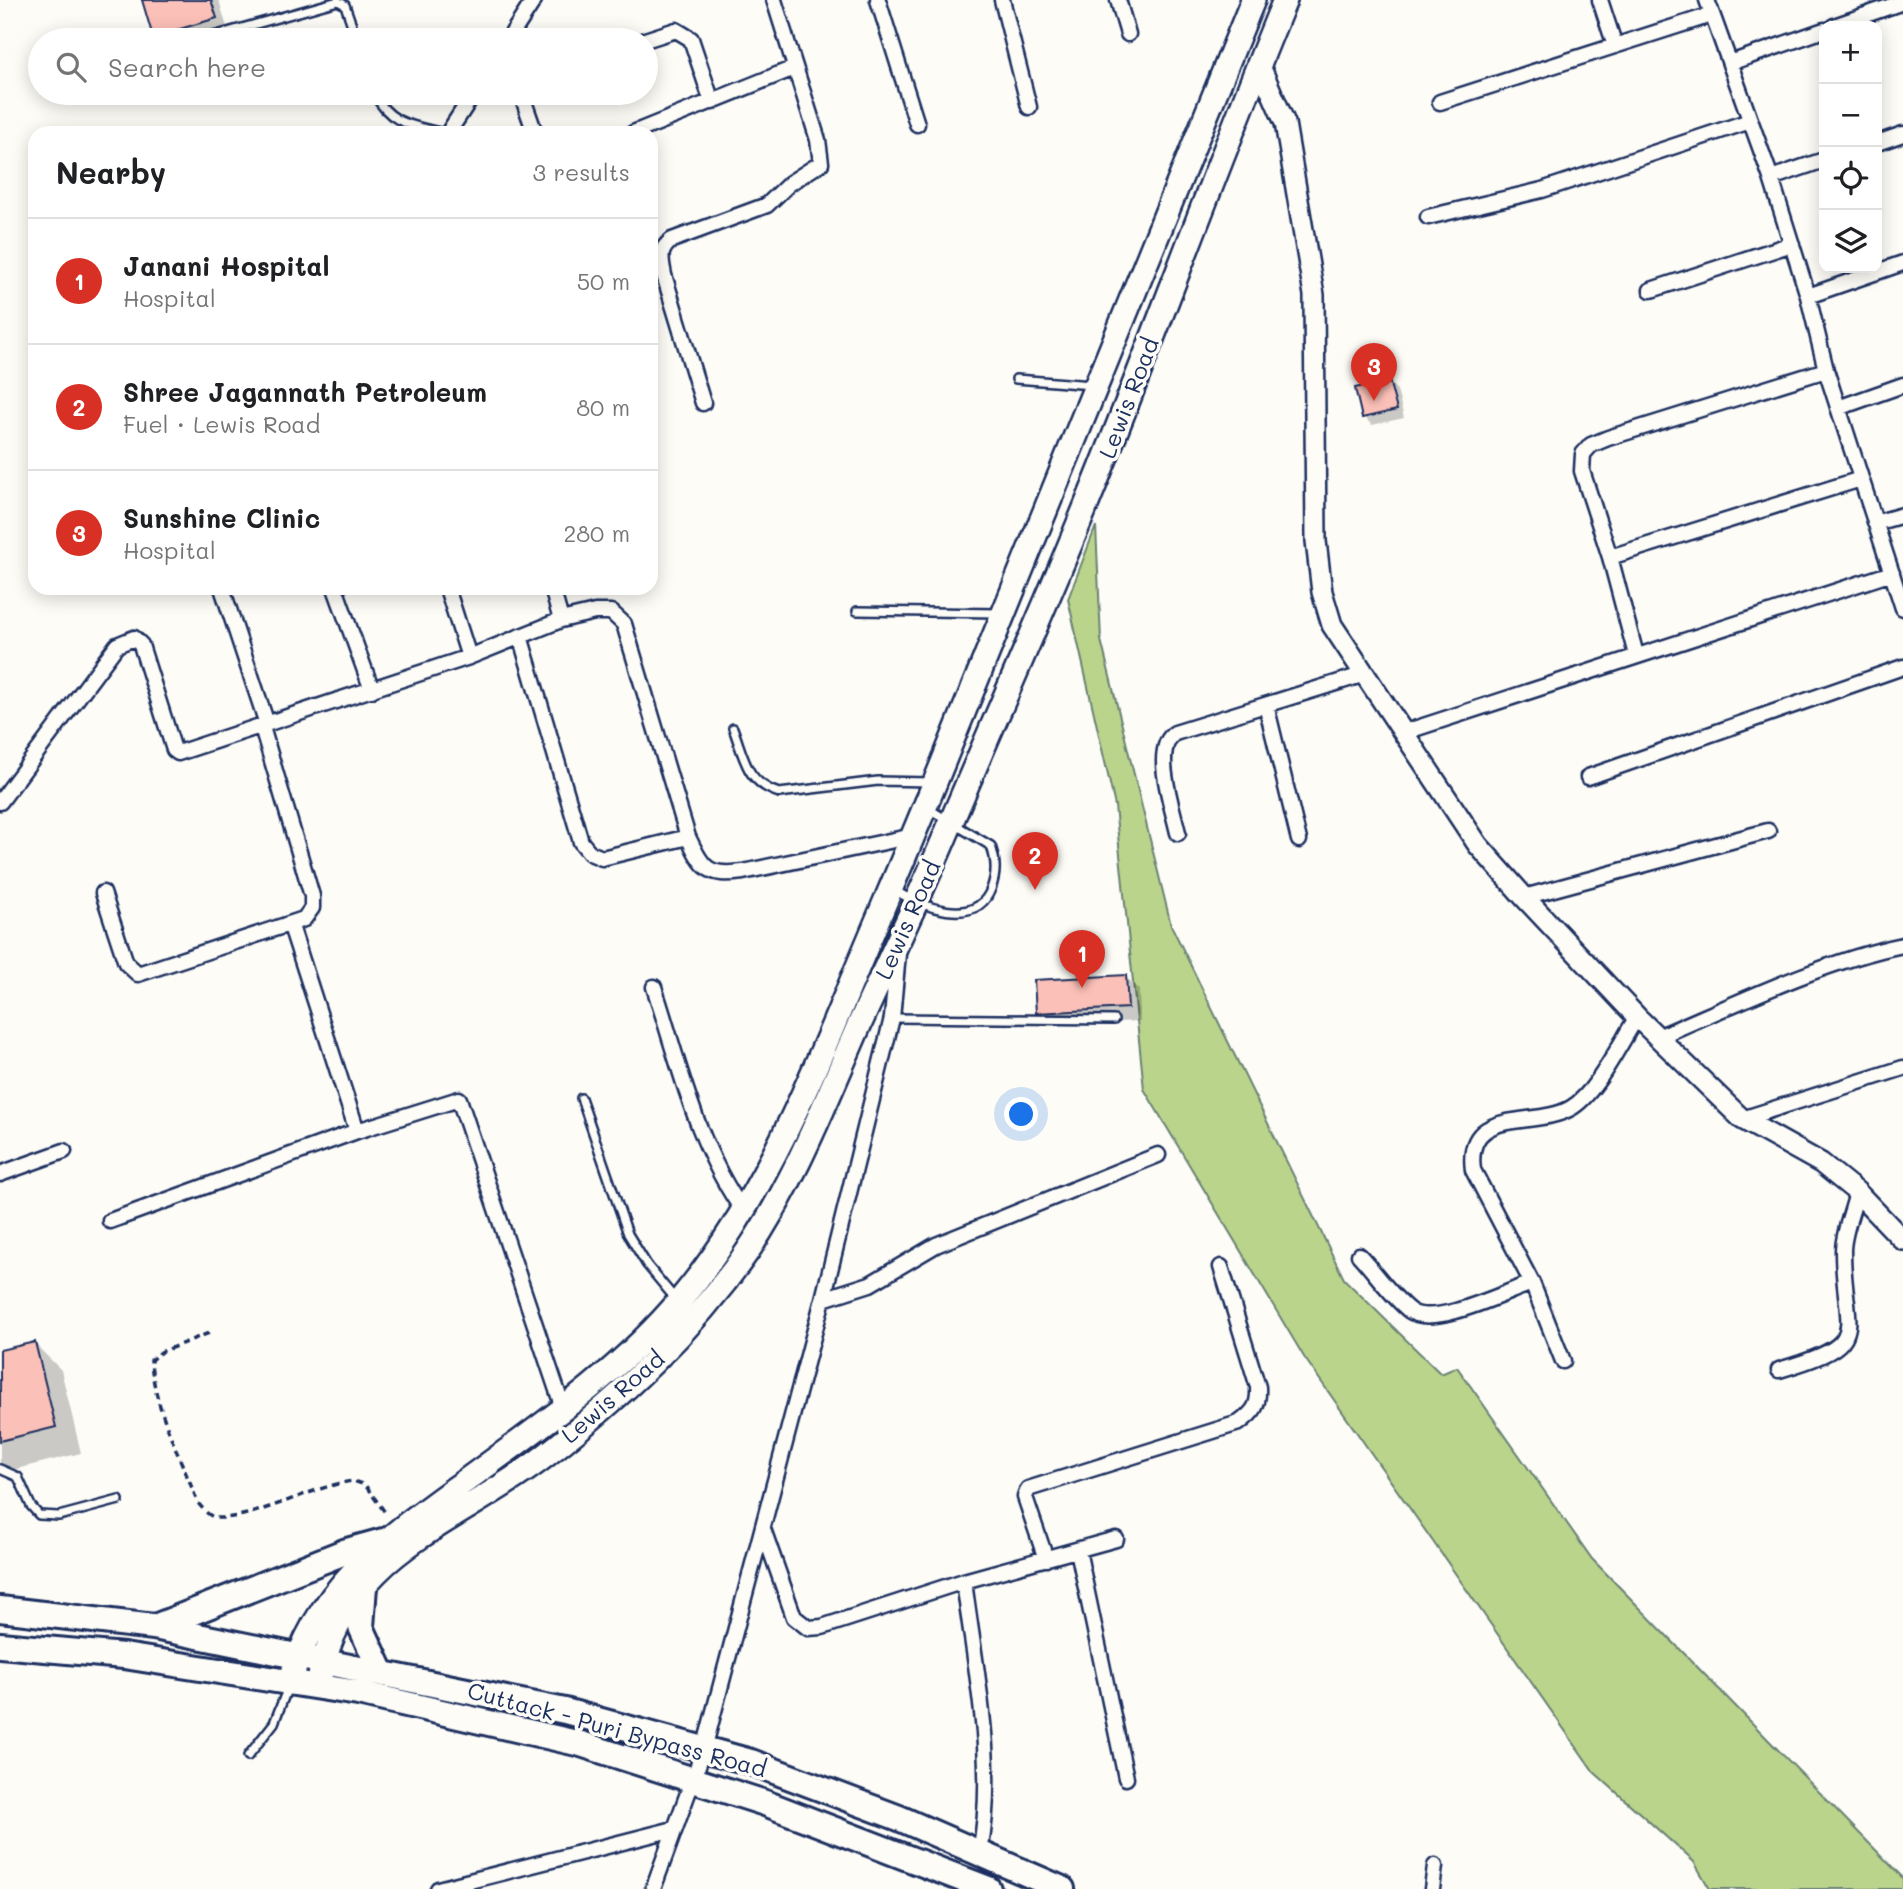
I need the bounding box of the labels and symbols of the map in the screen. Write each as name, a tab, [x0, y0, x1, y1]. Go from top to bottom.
street label: Lewis Road	[1091, 333, 1165, 462]
pin: 3	[1351, 343, 1397, 401]
pin: 2	[1012, 832, 1058, 890]
street label: Lewis Road	[868, 855, 947, 984]
pin: 1	[1059, 930, 1105, 988]
your location	[1004, 1097, 1038, 1131]
street label: Lewis Road	[555, 1343, 670, 1449]
street label: Cuttack - Puri Bypass Road	[465, 1675, 770, 1783]

